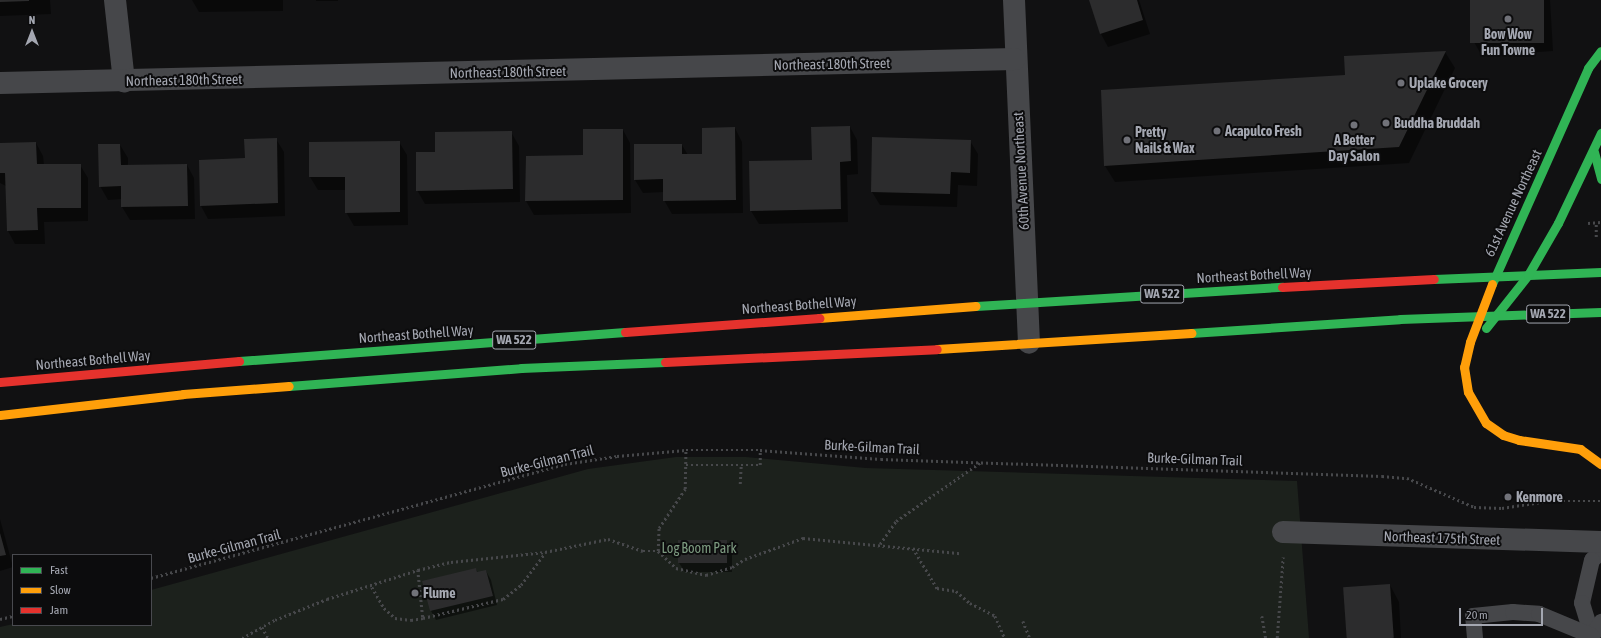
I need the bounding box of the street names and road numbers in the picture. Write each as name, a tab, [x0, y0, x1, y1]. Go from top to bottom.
street label: Northeast 180th Street	[774, 55, 890, 73]
street label: Northeast 180th Street	[450, 63, 566, 81]
street label: Northeast 180th Street	[126, 71, 242, 89]
street label: 60th Avenue Northeast	[1010, 112, 1032, 230]
street label: 61st Avenue Northeast	[1481, 147, 1545, 259]
street label: Northeast Bothell Way	[1196, 264, 1312, 286]
road number: WA 522	[1140, 283, 1184, 305]
street label: Northeast Bothell Way	[741, 293, 857, 317]
road number: WA 522	[1526, 303, 1570, 325]
street label: Northeast Bothell Way	[358, 322, 474, 346]
road number: WA 522	[492, 329, 536, 351]
street label: Northeast Bothell Way	[35, 347, 151, 373]
street label: Burke-Gilman Trail	[824, 436, 920, 458]
street label: Burke-Gilman Trail	[499, 441, 595, 481]
street label: Burke-Gilman Trail	[1147, 449, 1243, 469]
street label: Burke-Gilman Trail	[186, 526, 282, 566]
street label: Northeast 175th Street	[1383, 528, 1501, 548]

